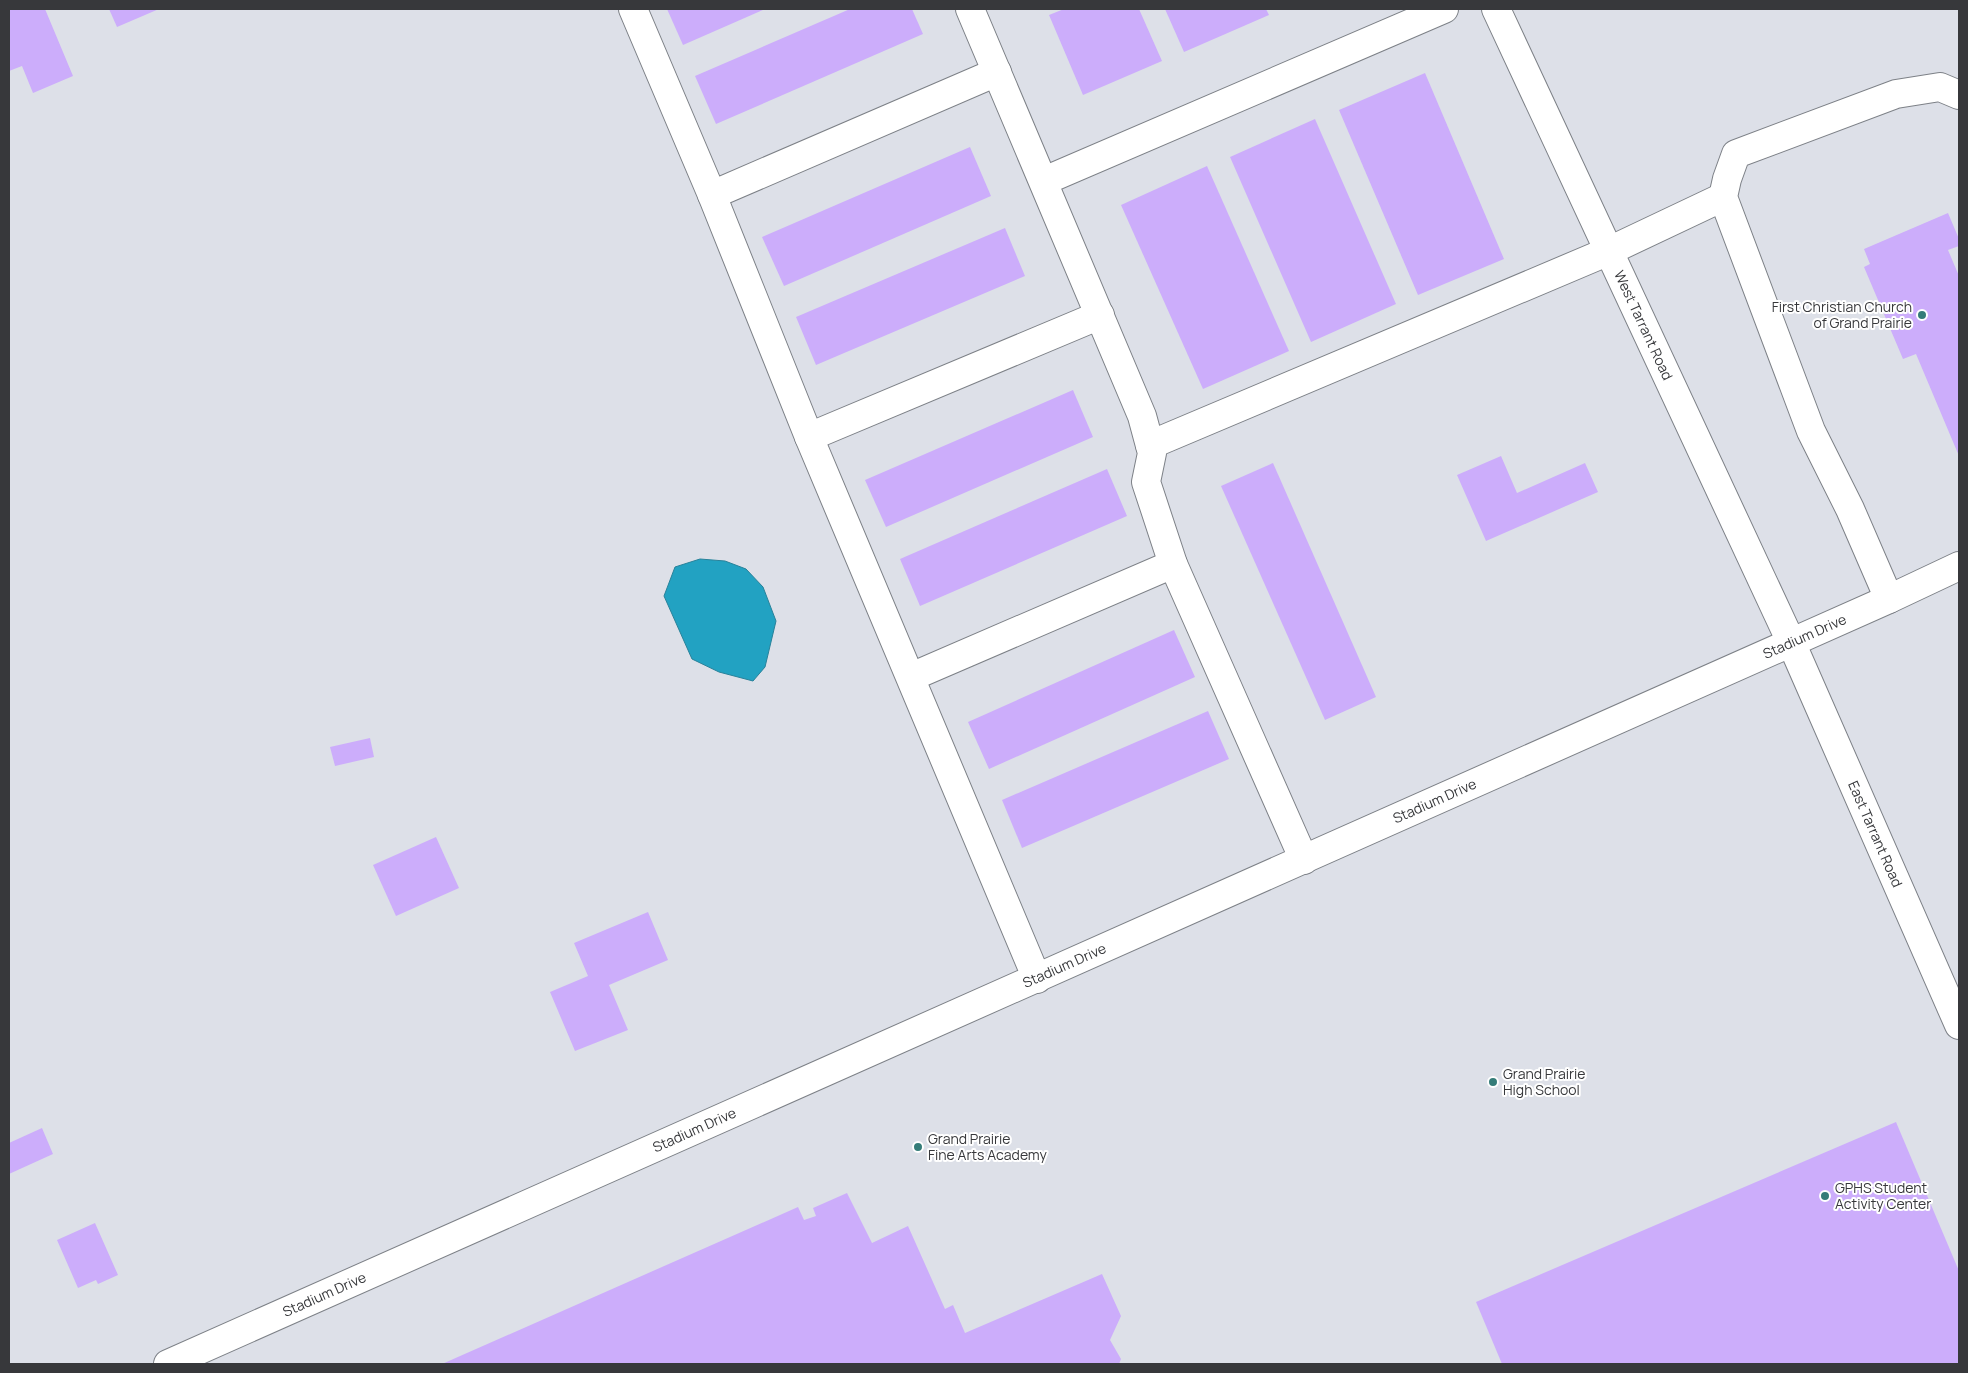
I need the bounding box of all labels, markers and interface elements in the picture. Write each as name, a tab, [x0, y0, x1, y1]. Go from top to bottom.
street label: West Tarrant Road	[1610, 267, 1678, 383]
place label: First Christian Church of Grand Prairie	[1772, 297, 1912, 332]
marker: First Christian Church of Grand Prairie	[1916, 309, 1928, 321]
street label: Stadium Drive	[1760, 609, 1849, 663]
street label: Stadium Drive	[1390, 774, 1479, 827]
street label: East Tarrant Road	[1844, 778, 1907, 890]
street label: Stadium Drive	[1020, 938, 1109, 992]
place label: Grand Prairie High School	[1503, 1064, 1586, 1099]
marker: Grand Prairie High School	[1487, 1076, 1499, 1088]
street label: Stadium Drive	[649, 1103, 739, 1156]
place label: Grand Prairie Fine Arts Academy	[928, 1129, 1047, 1164]
marker: Grand Prairie Fine Arts Academy	[912, 1141, 924, 1153]
place label: GPHS Student Activity Center	[1835, 1178, 1931, 1213]
marker: GPHS Student Activity Center	[1819, 1190, 1831, 1202]
street label: Stadium Drive	[279, 1267, 369, 1321]

